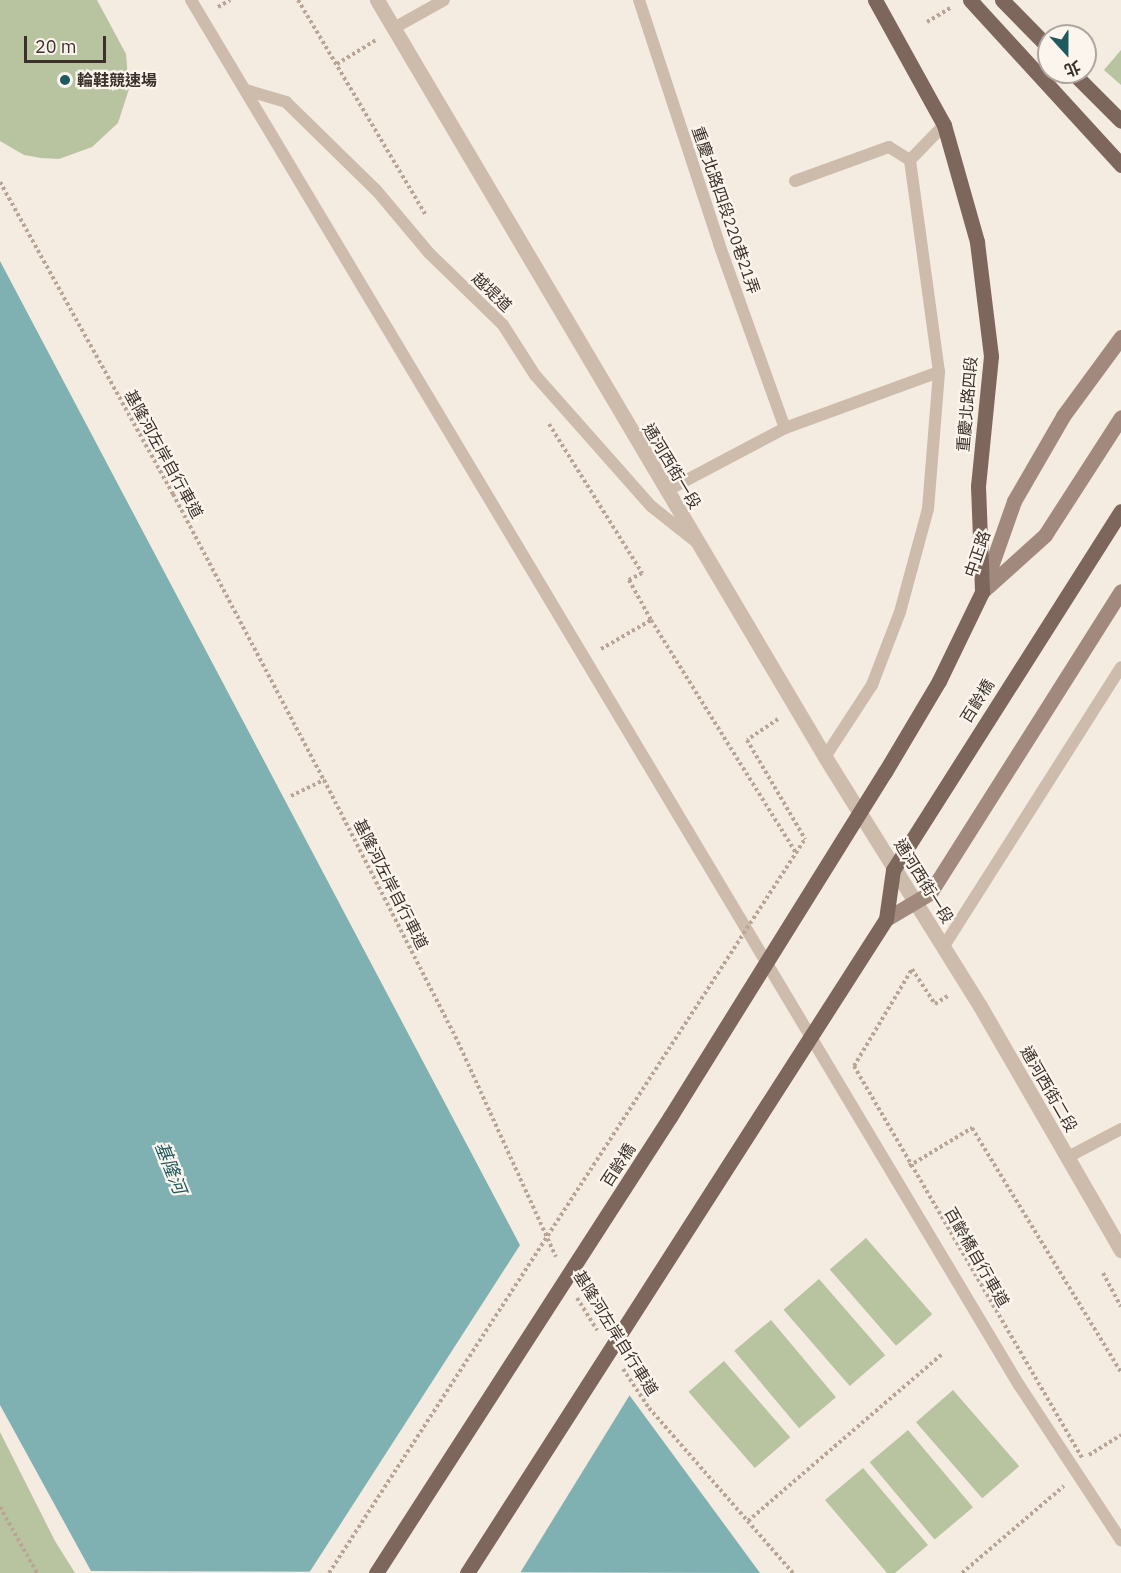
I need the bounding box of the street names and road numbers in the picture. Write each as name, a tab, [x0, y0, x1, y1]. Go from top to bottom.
street label: 重慶北路四段220巷21弄	[688, 124, 764, 296]
street label: 越堤道	[468, 268, 516, 316]
street label: 重慶北路四段	[953, 355, 981, 453]
street label: 基隆河左岸自行車道	[121, 386, 207, 522]
street label: 通河西街一段	[639, 420, 705, 512]
street label: 中正路	[960, 528, 994, 580]
street label: 百齡橋	[956, 676, 998, 726]
street label: 基隆河左岸自行車道	[350, 815, 432, 953]
street label: 通河西街一段	[890, 835, 958, 927]
street label: 通河西街二段	[1017, 1043, 1081, 1135]
street label: 百齡橋	[597, 1140, 639, 1190]
street label: 百齡橋自行車道	[941, 1204, 1013, 1310]
street label: 基隆河左岸自行車道	[570, 1267, 662, 1399]

